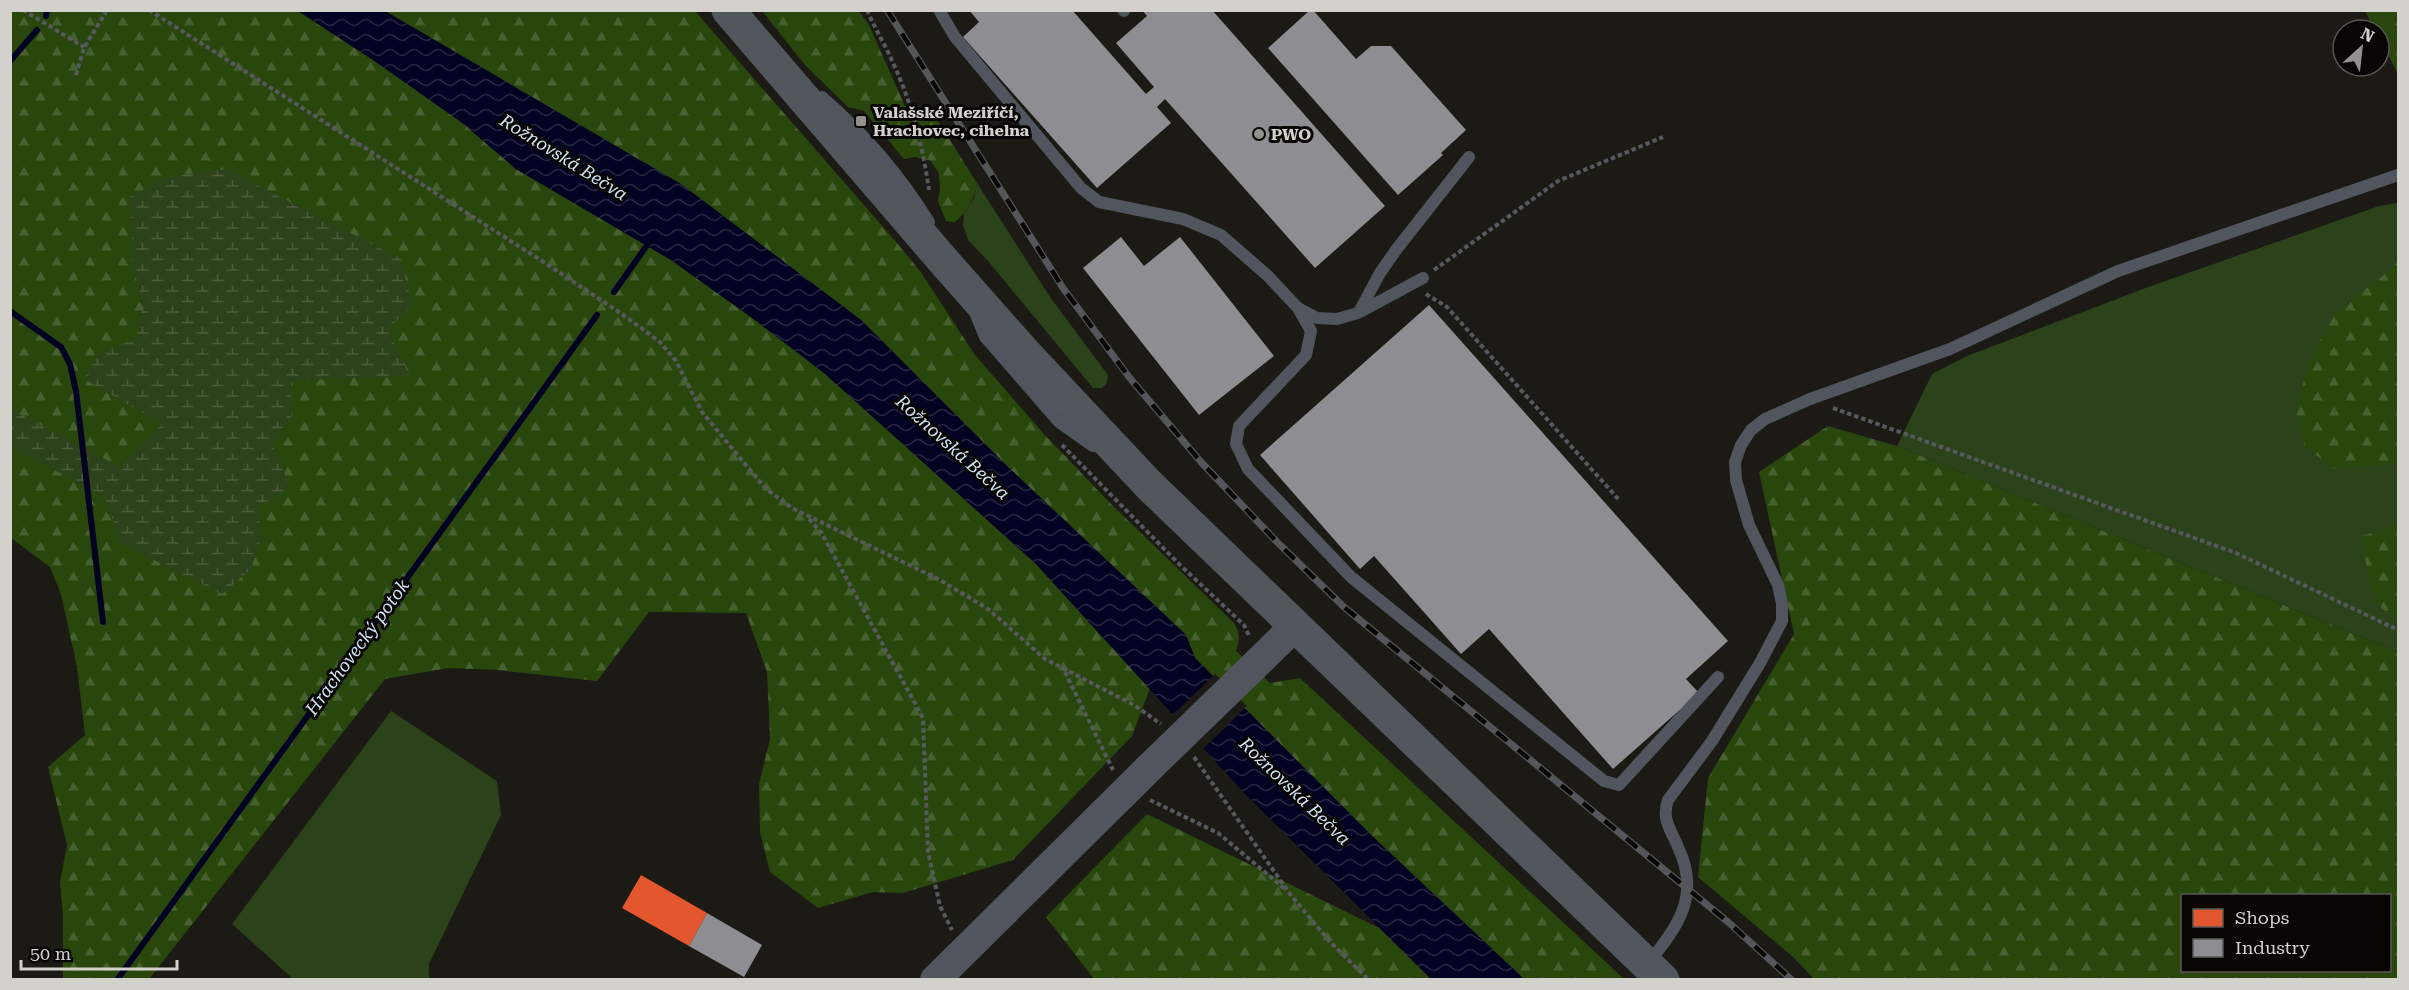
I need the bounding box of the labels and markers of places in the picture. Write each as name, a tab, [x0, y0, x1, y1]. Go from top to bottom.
place label: Valašské Meziříčí, Hrachovec, cihelna	[873, 103, 1030, 140]
marker: Valašské Meziříčí, Hrachovec, cihelna	[854, 114, 868, 128]
place label: PWO	[1271, 125, 1311, 144]
marker: PWO	[1252, 127, 1266, 141]

